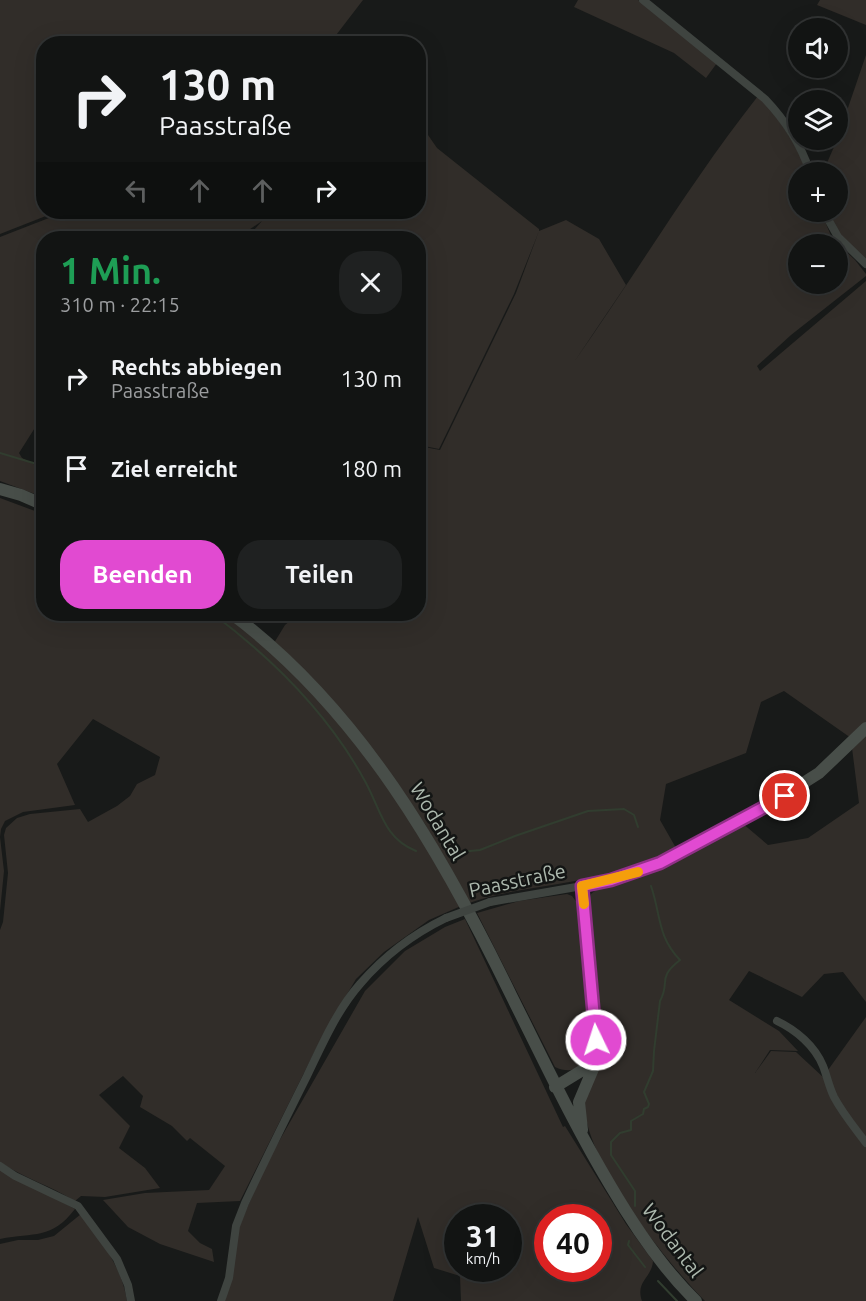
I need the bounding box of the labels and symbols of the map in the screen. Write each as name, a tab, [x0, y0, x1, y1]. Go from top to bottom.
pin	[759, 770, 810, 821]
street label: Wodantal	[406, 778, 470, 864]
street label: Paasstraße	[466, 859, 568, 901]
position arrow	[564, 1008, 628, 1072]
street label: Wodantal	[638, 1198, 708, 1282]
speed limit sign: 40	[534, 1204, 612, 1282]

